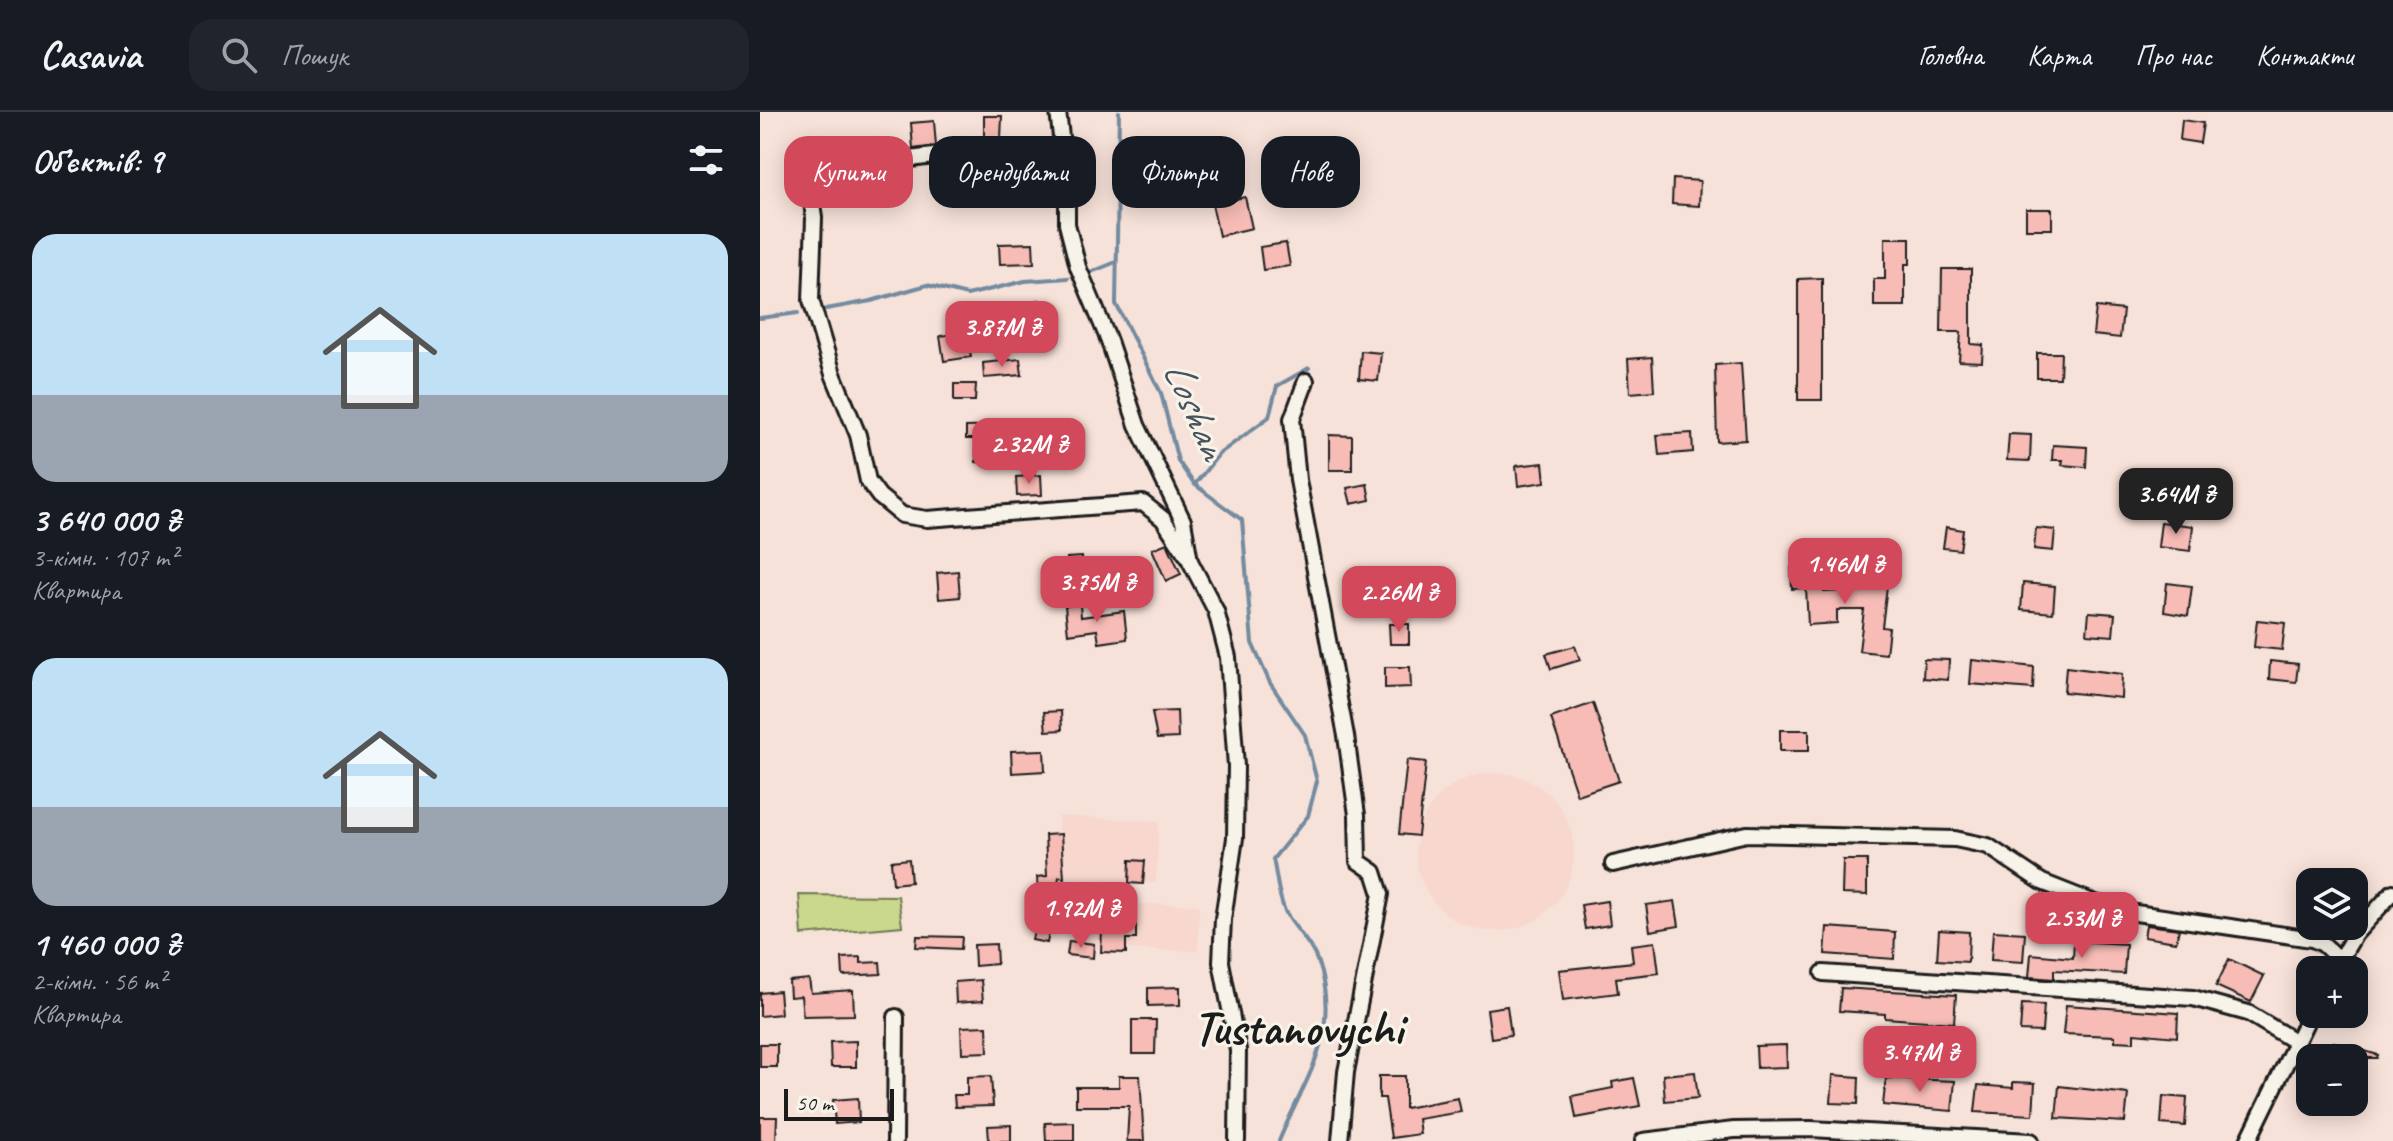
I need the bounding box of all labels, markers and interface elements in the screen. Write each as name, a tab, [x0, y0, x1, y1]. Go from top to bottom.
search box	[189, 19, 749, 91]
text: Casavia	[40, 32, 141, 79]
icon: search	[217, 33, 261, 77]
text: Пошук	[281, 36, 348, 74]
text: Головна	[1918, 38, 1983, 73]
text: Карта	[2027, 38, 2091, 73]
text: Про нас	[2135, 38, 2212, 73]
text: Контакти	[2256, 38, 2353, 73]
chip: Купити	[784, 136, 913, 208]
chip: Орендувати	[929, 136, 1096, 208]
chip: Фільтри	[1112, 136, 1245, 208]
chip: Нове	[1261, 136, 1360, 208]
icon: filters	[684, 138, 728, 182]
text: Об’єктів: 9	[32, 139, 163, 182]
icon: home	[308, 286, 452, 430]
pin: 3.87M ₴	[928, 301, 1076, 369]
text: 3.87M ₴	[963, 310, 1041, 343]
water label: Loshan	[1151, 352, 1242, 471]
pin: 2.32M ₴	[955, 418, 1103, 486]
text: 2.32M ₴	[990, 427, 1068, 460]
pin: 3.64M ₴	[2102, 468, 2250, 536]
text: 3.64M ₴	[2137, 477, 2215, 510]
text: 3 640 000 ₴	[32, 498, 180, 541]
pin: 1.46M ₴	[1771, 538, 1919, 606]
text: 3-кімн. · 107 m²	[32, 541, 178, 574]
text: 1.46M ₴	[1806, 547, 1884, 580]
pin: 3.75M ₴	[1023, 556, 1171, 624]
text: 3.75M ₴	[1059, 565, 1135, 598]
pin: 2.26M ₴	[1325, 566, 1473, 634]
text: Квартира	[32, 574, 121, 607]
text: 2.26M ₴	[1360, 575, 1438, 608]
icon: home	[308, 710, 452, 854]
map controls	[2296, 868, 2368, 1116]
button: layers	[2296, 868, 2368, 940]
pin: 1.92M ₴	[1007, 882, 1155, 950]
text: 1.92M ₴	[1042, 891, 1120, 924]
pin: 2.53M ₴	[2008, 892, 2156, 960]
text: 2.53M ₴	[2043, 901, 2121, 934]
text: 1 460 000 ₴	[32, 922, 180, 965]
button: +	[2296, 956, 2368, 1028]
text: 2-кімн. · 56 m²	[32, 965, 166, 998]
text: Квартира	[32, 998, 121, 1031]
district label: Tustanovychi	[1193, 998, 1409, 1058]
pin: 3.47M ₴	[1846, 1026, 1994, 1094]
text: 3.47M ₴	[1881, 1035, 1959, 1068]
button: −	[2296, 1044, 2368, 1116]
scale bar	[784, 1085, 894, 1121]
text: 50 m	[796, 1089, 833, 1117]

